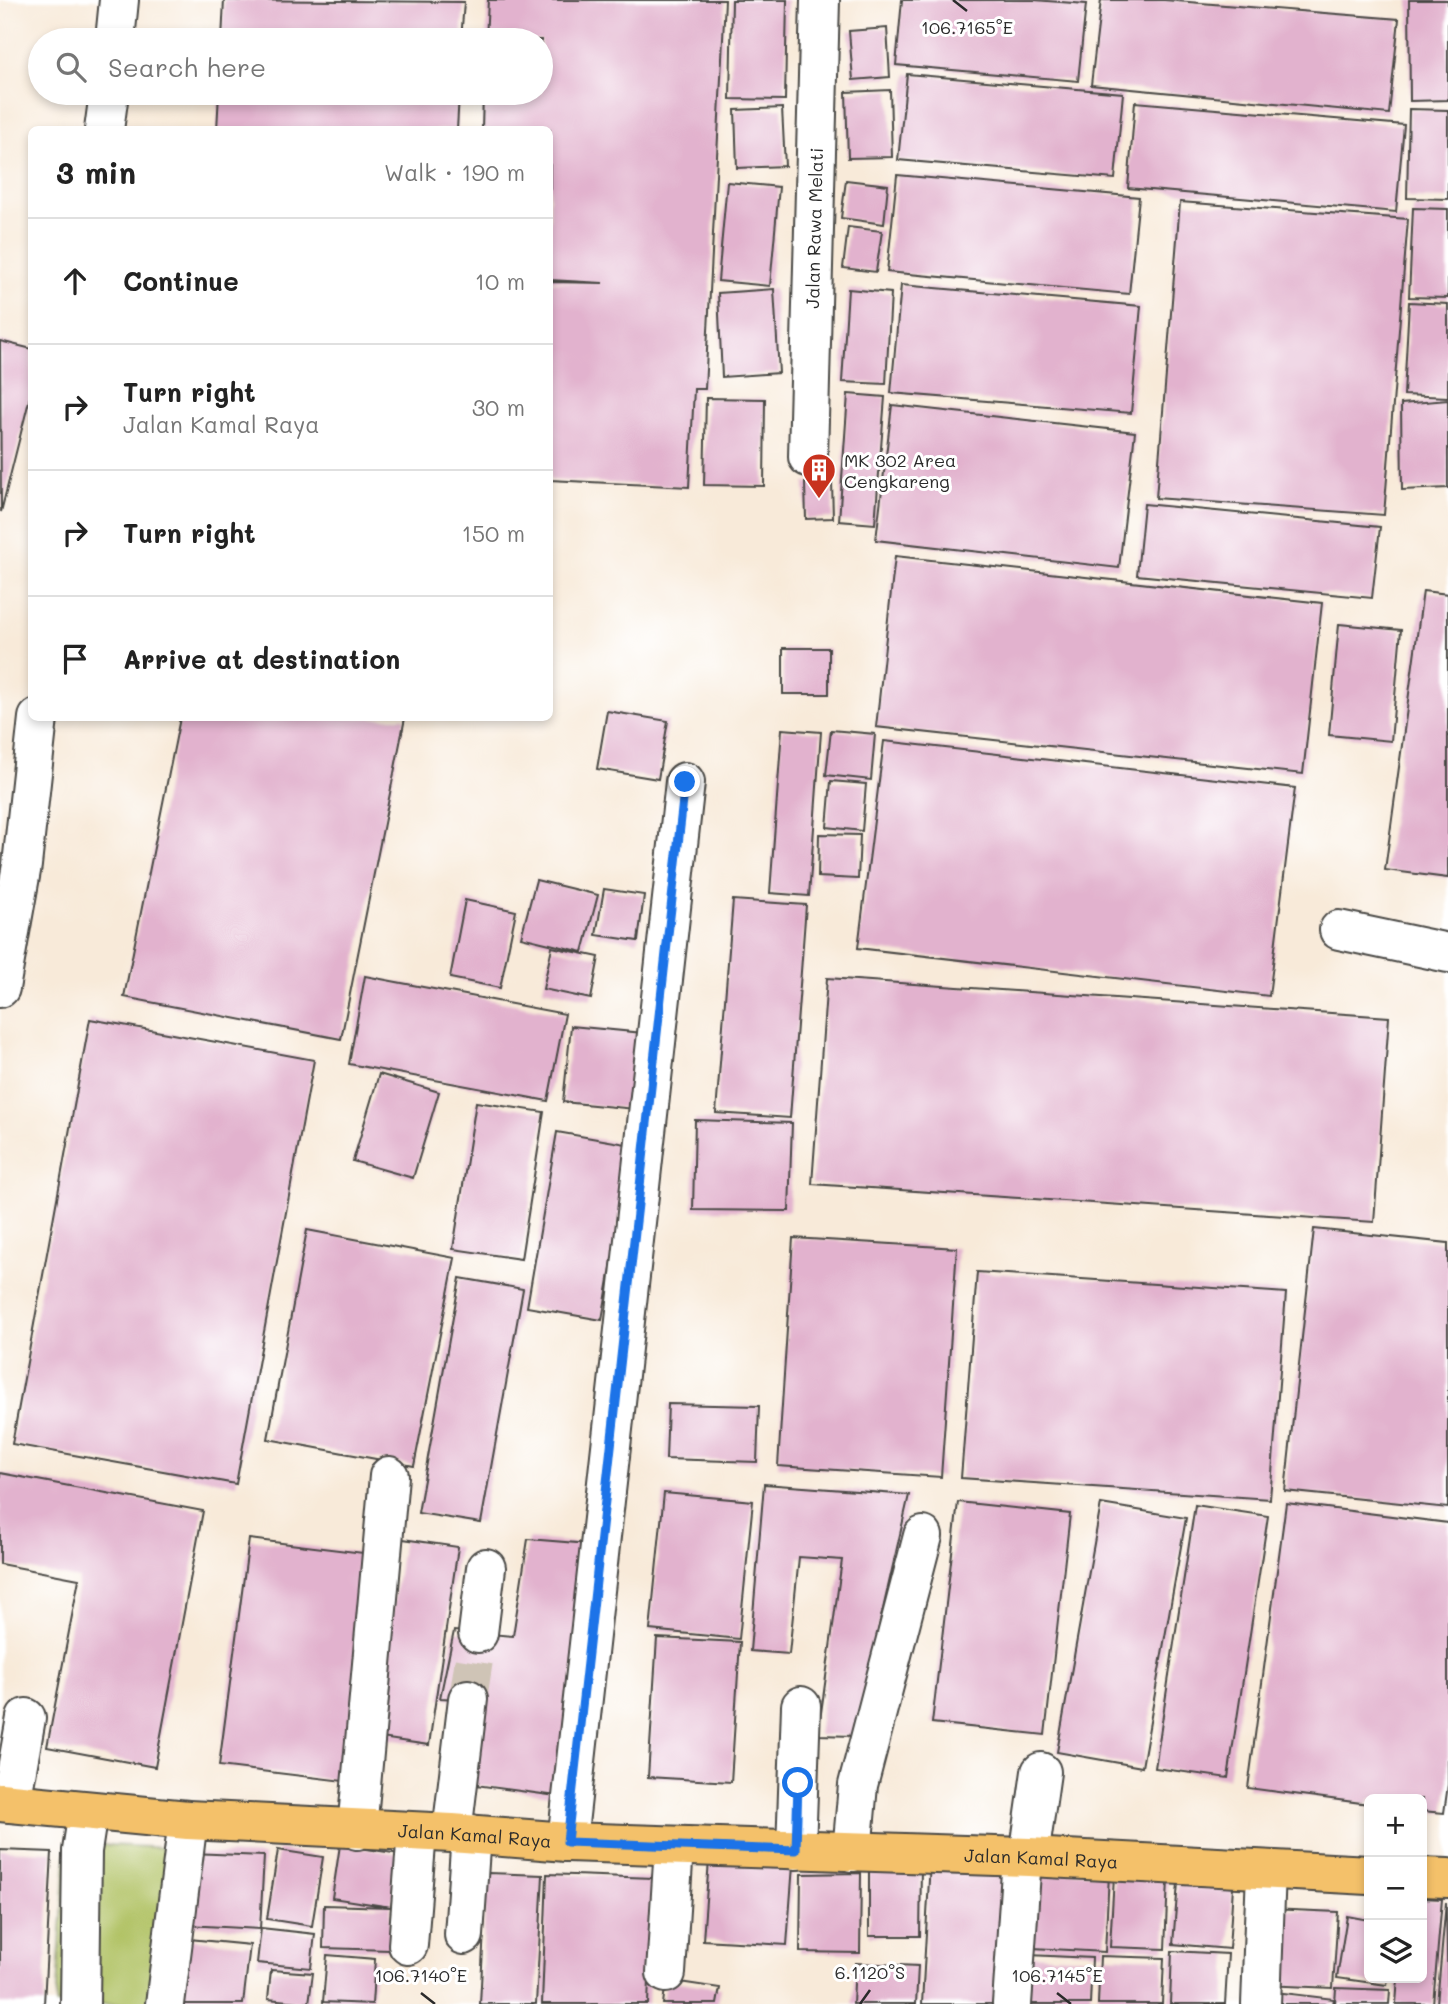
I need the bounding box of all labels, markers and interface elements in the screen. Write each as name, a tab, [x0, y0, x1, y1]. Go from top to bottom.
text: 106.7165°E	[921, 15, 1013, 39]
search box	[28, 28, 553, 105]
icon: search	[52, 48, 90, 86]
text: Search here	[108, 50, 266, 84]
street label: Jalan Rawa Melati	[800, 147, 828, 309]
text: 3 min	[56, 152, 136, 192]
text: Walk · 190 m	[384, 157, 525, 187]
icon: ahead	[56, 262, 94, 300]
text: Continue	[123, 264, 239, 298]
text: 10 m	[475, 266, 525, 296]
text: Turn right	[123, 375, 256, 409]
icon: right	[56, 388, 94, 426]
text: 30 m	[472, 392, 525, 422]
text: Jalan Kamal Raya	[123, 409, 320, 439]
place label: MK 302 Area Cengkareng	[844, 448, 956, 493]
building icon: MK 302 Area Cengkareng	[800, 451, 838, 500]
icon: right	[56, 514, 94, 552]
text: Turn right	[123, 516, 256, 550]
text: 150 m	[461, 518, 525, 548]
icon: arrive	[56, 640, 94, 678]
text: Arrive at destination	[123, 642, 400, 676]
route end	[669, 766, 700, 797]
route start	[782, 1767, 813, 1798]
map controls	[1364, 1794, 1427, 1983]
button: +	[1364, 1794, 1427, 1857]
street label: Jalan Kamal Raya	[397, 1818, 552, 1853]
street label: Jalan Kamal Raya	[964, 1843, 1119, 1874]
button: −	[1364, 1857, 1427, 1920]
button: layers	[1364, 1920, 1427, 1983]
text: 6.1120°S	[835, 1960, 905, 1984]
text: 106.7140°E	[375, 1963, 467, 1987]
text: 106.7145°E	[1011, 1963, 1103, 1987]

